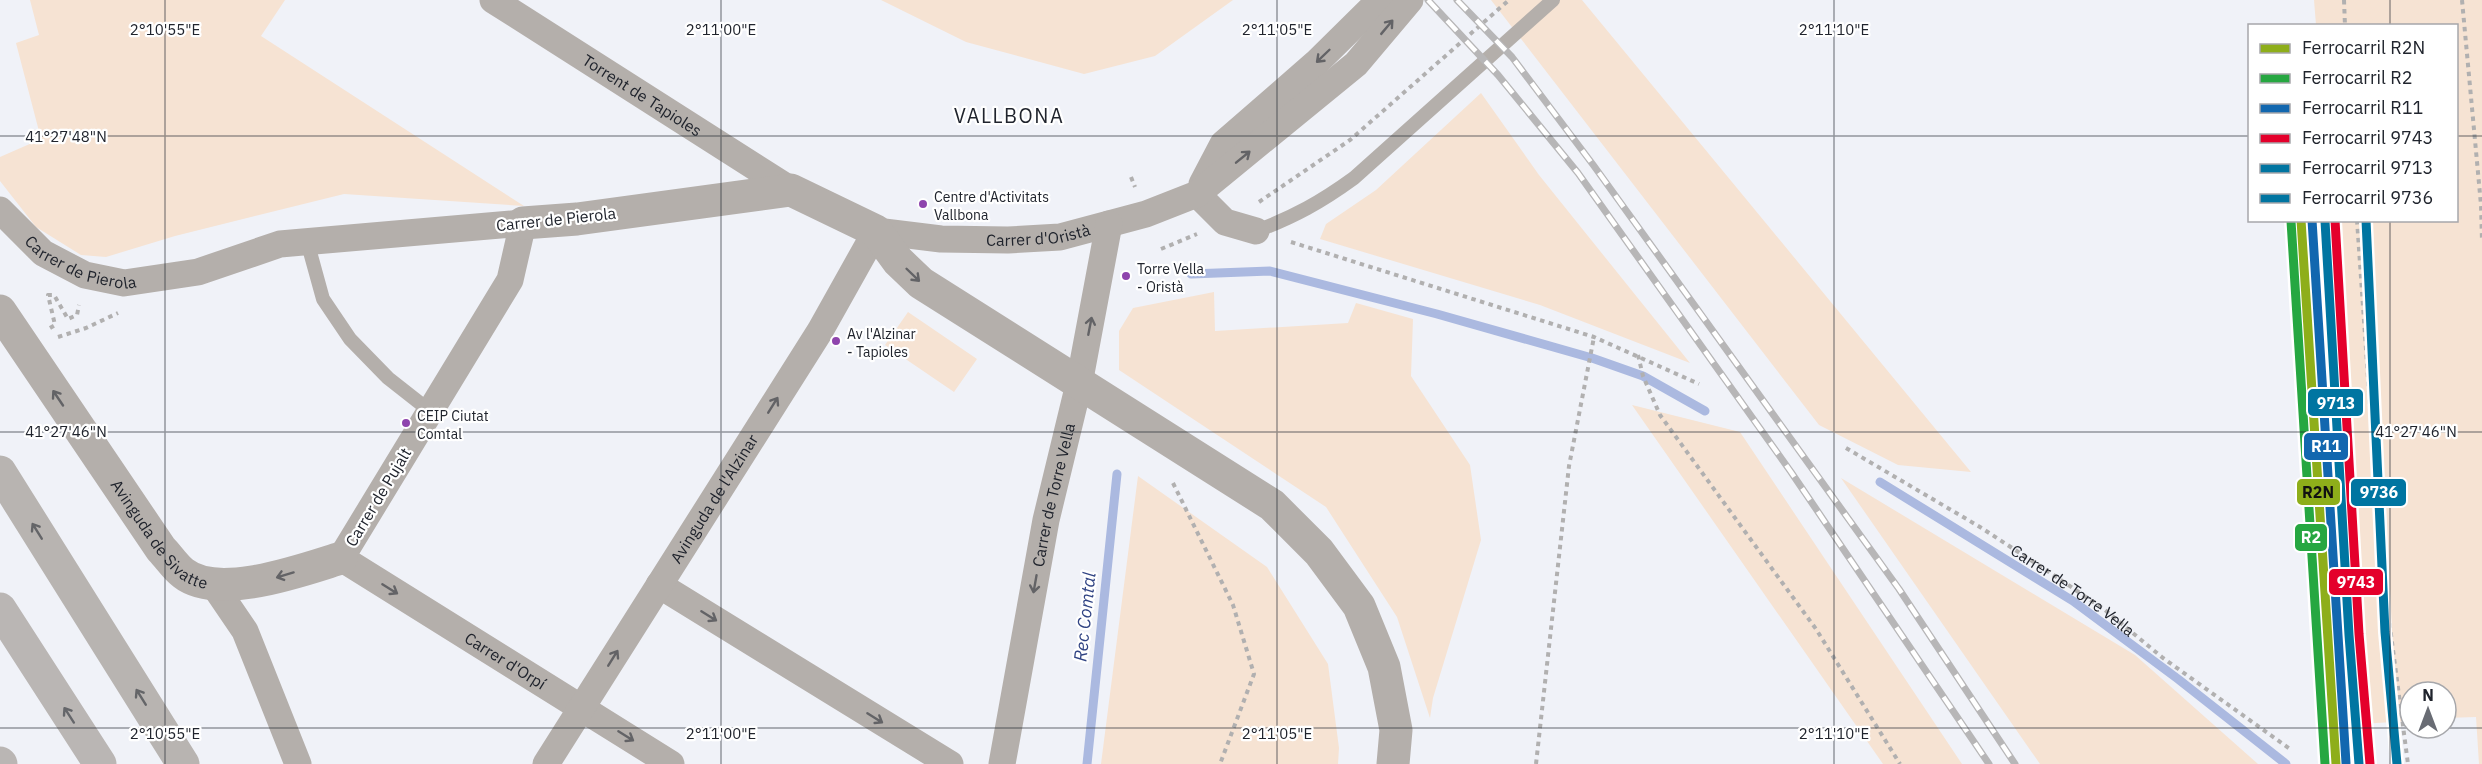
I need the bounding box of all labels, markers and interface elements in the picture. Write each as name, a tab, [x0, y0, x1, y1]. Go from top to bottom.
text: 2°10'55"E	[130, 20, 200, 39]
text: 2°11'00"E	[686, 20, 756, 39]
text: 2°11'05"E	[1242, 20, 1312, 39]
one-way arrow	[1380, 20, 1394, 35]
text: 2°11'10"E	[1799, 20, 1869, 39]
legend	[2248, 24, 2458, 222]
text: Ferrocarril R2N	[2302, 36, 2425, 59]
one-way arrow	[1315, 48, 1330, 63]
street label: Torrent de Tapioles	[579, 50, 706, 141]
text: Ferrocarril R2	[2302, 66, 2413, 89]
text: Ferrocarril R11	[2302, 96, 2423, 119]
district label: VALLBONA	[954, 102, 1064, 129]
text: Ferrocarril 9743	[2302, 126, 2433, 149]
text: 41°27'48"N	[25, 127, 107, 146]
one-way arrow	[1235, 151, 1251, 164]
text: Ferrocarril 9713	[2302, 156, 2433, 179]
text: Ferrocarril 9736	[2302, 186, 2433, 209]
place label: Centre d'Activitats Vallbona	[934, 188, 1049, 224]
marker: Centre d'Activitats Vallbona	[917, 198, 929, 210]
street label: Carrer de Pierola	[495, 203, 617, 235]
street label: Carrer d'Oristà	[986, 219, 1093, 250]
street label: Carrer de Pierola	[21, 231, 138, 293]
place label: Torre Vella - Oristà	[1137, 260, 1204, 296]
one-way arrow	[906, 268, 921, 283]
marker: Torre Vella - Oristà	[1120, 270, 1132, 282]
one-way arrow	[1085, 317, 1096, 336]
place label: Av l'Alzinar - Tapioles	[847, 325, 916, 361]
marker: Av l'Alzinar - Tapioles	[830, 335, 842, 347]
line badge: 9713	[2307, 388, 2364, 417]
one-way arrow	[52, 390, 64, 406]
text: 9713	[2317, 393, 2355, 413]
one-way arrow	[767, 397, 779, 414]
place label: CEIP Ciutat Comtal	[417, 407, 489, 443]
marker: CEIP Ciutat Comtal	[400, 417, 412, 429]
street label: Carrer de Torre Vella	[1028, 420, 1079, 568]
text: 41°27'46"N	[25, 422, 107, 441]
text: 41°27'46"N	[2375, 422, 2457, 441]
street label: Avinguda de l'Alzinar	[666, 430, 762, 567]
line badge: R11	[2303, 432, 2349, 461]
text: R11	[2311, 436, 2341, 456]
street label: Carrer de Pujalt	[341, 444, 415, 550]
street label: Avinguda de Sivatte	[107, 475, 210, 593]
line badge: R2N	[2296, 478, 2341, 506]
line badge: 9736	[2350, 478, 2407, 507]
text: R2N	[2302, 482, 2334, 502]
text: 9736	[2360, 482, 2399, 502]
one-way arrow	[31, 523, 44, 540]
line badge: R2	[2294, 523, 2328, 552]
text: R2	[2301, 527, 2321, 547]
street label: Carrer de Torre Vella	[2007, 540, 2139, 641]
line badge: 9743	[2328, 568, 2384, 596]
one-way arrow	[276, 570, 295, 581]
water label: Rec Comtal	[1068, 571, 1101, 663]
text: 9743	[2337, 572, 2375, 592]
one-way arrow	[1029, 574, 1040, 594]
one-way arrow	[382, 583, 399, 596]
one-way arrow	[700, 609, 717, 622]
street label: Carrer d'Orpí	[461, 628, 550, 693]
one-way arrow	[606, 650, 619, 667]
north arrow	[2398, 680, 2458, 740]
text: N	[2422, 685, 2434, 705]
one-way arrow	[135, 689, 147, 706]
one-way arrow	[62, 707, 74, 724]
one-way arrow	[866, 712, 883, 724]
text: 2°10'55"E	[130, 724, 200, 743]
text: 2°11'00"E	[686, 724, 756, 743]
text: 2°11'05"E	[1242, 724, 1312, 743]
text: 2°11'10"E	[1799, 724, 1869, 743]
one-way arrow	[617, 730, 634, 742]

